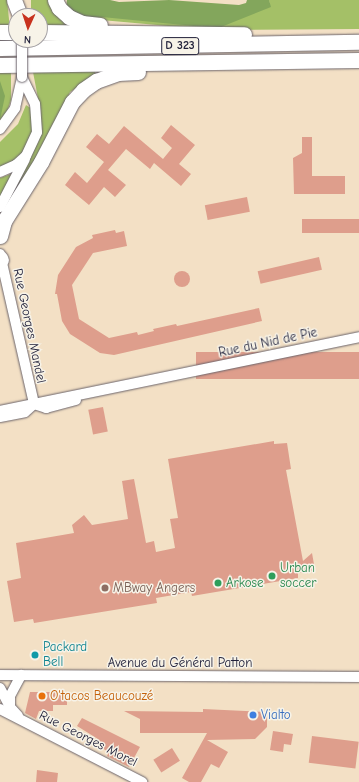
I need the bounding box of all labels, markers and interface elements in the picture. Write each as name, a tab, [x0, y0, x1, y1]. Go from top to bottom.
north arrow	[8, 8, 48, 48]
text: N	[23, 33, 31, 46]
road number: D 323	[161, 36, 199, 56]
street label: Rue Georges Mandel	[9, 267, 49, 385]
street label: Rue du Nid de Pie	[217, 325, 319, 361]
place label: Urban soccer	[280, 561, 316, 592]
marker: Urban soccer	[267, 571, 277, 581]
place label: Arkose	[226, 575, 263, 591]
marker: Arkose	[213, 578, 223, 588]
place label: MBway Angers	[113, 580, 195, 596]
marker: MBway Angers	[100, 583, 110, 593]
place label: Packard Bell	[43, 640, 87, 671]
marker: Packard Bell	[30, 650, 40, 660]
street label: Avenue du Général Patton	[108, 655, 252, 671]
place label: O'tacos Beaucouzé	[50, 688, 153, 704]
marker: O'tacos Beaucouzé	[37, 691, 47, 701]
place label: Vialto	[261, 707, 291, 723]
street label: Rue Georges Morel	[36, 708, 140, 770]
marker: Vialto	[248, 710, 258, 720]

